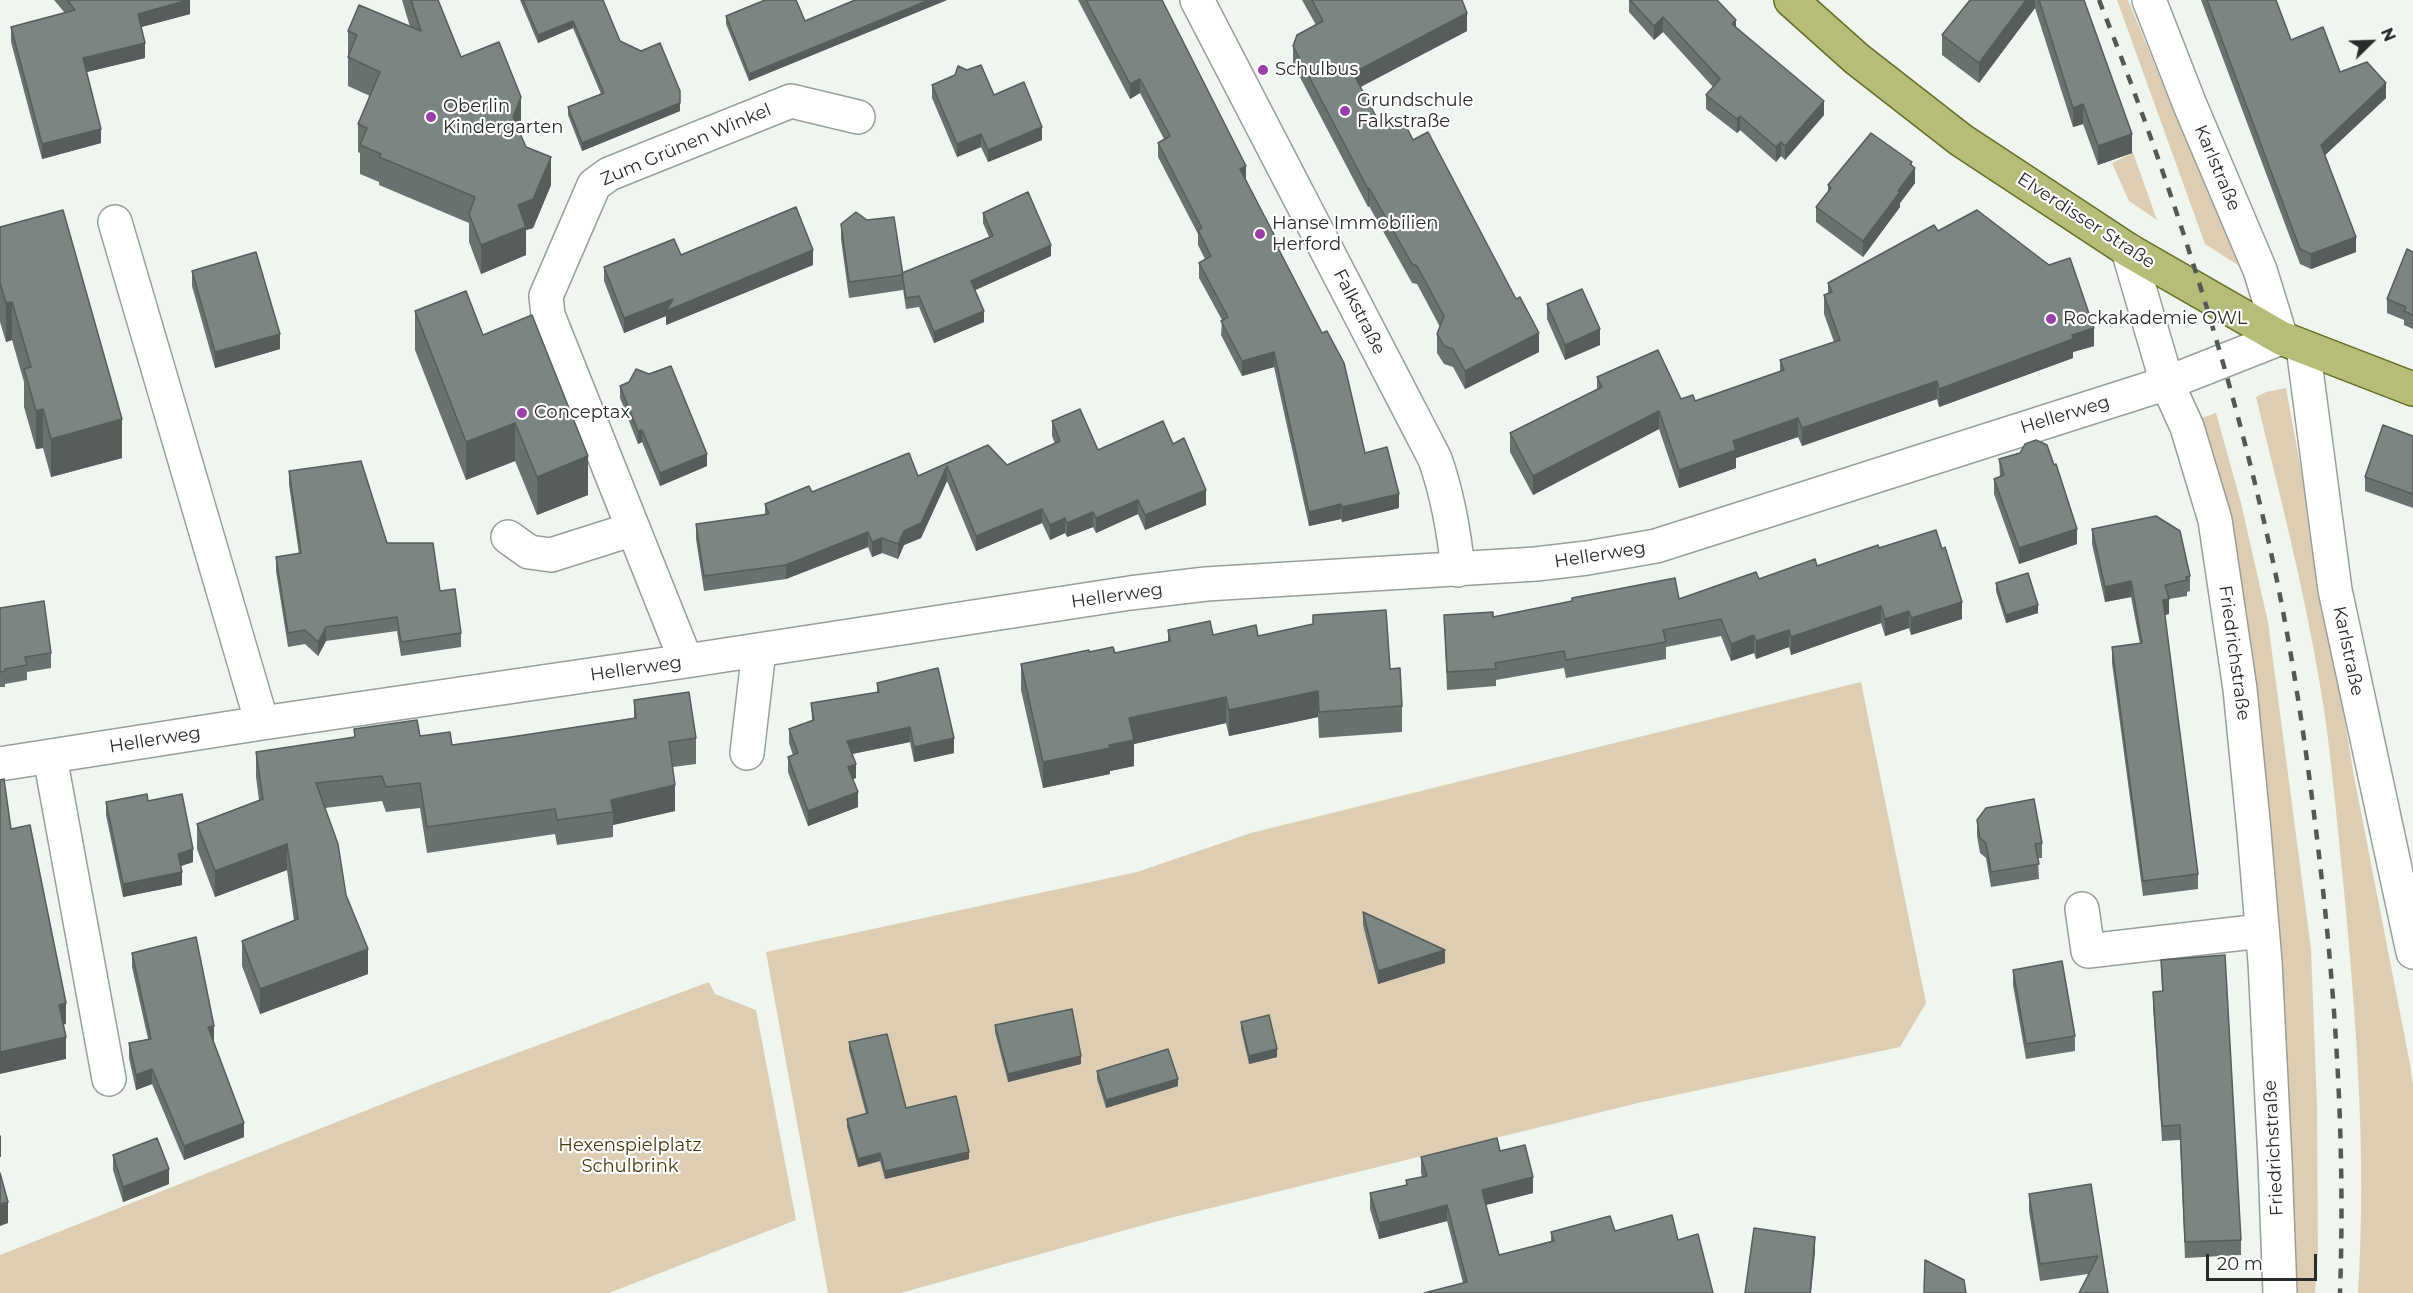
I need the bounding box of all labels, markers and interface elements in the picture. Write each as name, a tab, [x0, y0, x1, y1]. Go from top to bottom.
north arrow	[2341, 12, 2401, 72]
text: N	[2377, 25, 2399, 44]
place label: Schulbus	[1275, 59, 1358, 81]
marker: Schulbus	[1256, 63, 1270, 77]
place label: Grundschule Falkstraße	[1357, 90, 1473, 132]
place label: Oberlin Kindergarten	[443, 96, 563, 138]
street label: Zum Grünen Winkel	[597, 99, 775, 191]
marker: Grundschule Falkstraße	[1338, 104, 1352, 118]
marker: Oberlin Kindergarten	[424, 110, 438, 124]
street label: Karlstraße	[2189, 122, 2245, 214]
street label: Elverdisser Straße	[2013, 168, 2159, 274]
place label: Hanse Immobilien Herford	[1272, 213, 1438, 256]
marker: Hanse Immobilien Herford	[1253, 227, 1267, 241]
street label: Falkstraße	[1328, 266, 1390, 358]
place label: Rockakademie OWL	[2063, 308, 2247, 330]
marker: Rockakademie OWL	[2044, 312, 2058, 326]
street label: Hellerweg	[2018, 391, 2112, 439]
place label: Conceptax	[534, 402, 630, 424]
marker: Conceptax	[515, 406, 529, 420]
street label: Hellerweg	[1553, 537, 1647, 573]
street label: Hellerweg	[1070, 579, 1164, 613]
street label: Friedrichstraße	[2214, 584, 2254, 722]
street label: Karlstraße	[2328, 604, 2368, 698]
street label: Hellerweg	[589, 652, 683, 686]
street label: Hellerweg	[108, 722, 202, 758]
street label: Friedrichstraße	[2260, 1079, 2288, 1217]
park label: Hexenspielplatz Schulbrink	[558, 1135, 702, 1178]
scale bar	[2209, 1242, 2320, 1280]
text: 20 m	[2217, 1253, 2263, 1275]

